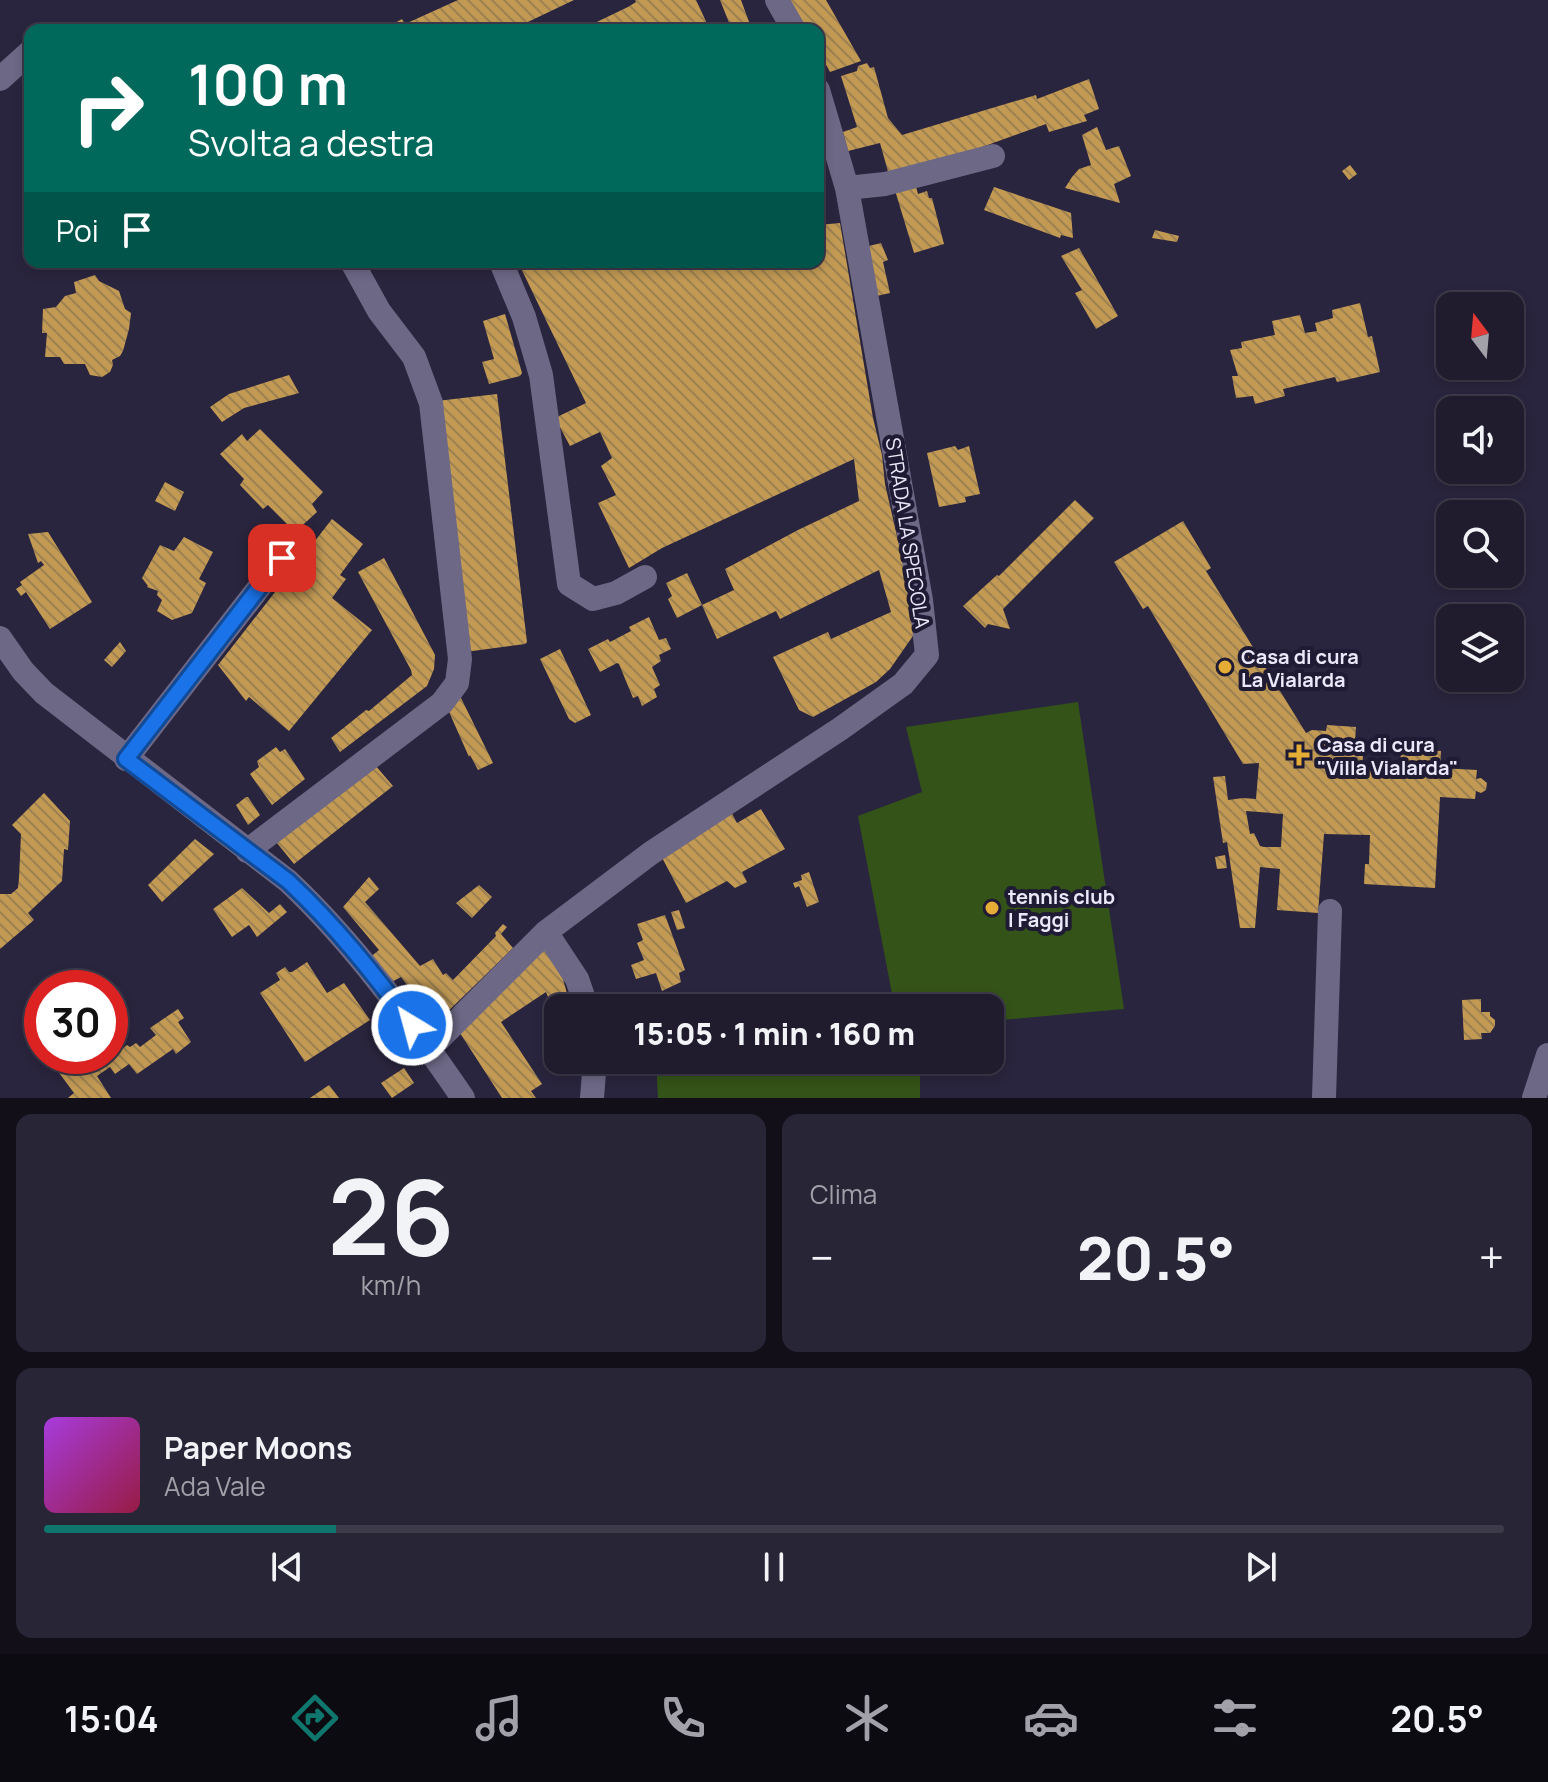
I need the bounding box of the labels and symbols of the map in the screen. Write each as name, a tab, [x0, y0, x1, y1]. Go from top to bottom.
north arrow	[1436, 292, 1524, 380]
street label: STRADA LA SPECOLA	[880, 436, 936, 631]
pin	[248, 524, 316, 592]
place label: Casa di cura La Vialarda	[1241, 643, 1359, 693]
marker: Casa di cura La Vialarda	[1216, 658, 1234, 676]
place label: Casa di cura "Villa Vialarda"	[1317, 731, 1458, 781]
marker: Casa di cura "Villa Vialarda"	[1288, 744, 1310, 766]
place label: tennis club I Faggi	[1008, 883, 1115, 933]
marker: tennis club I Faggi	[983, 899, 1001, 917]
speed limit sign: 30	[24, 970, 128, 1074]
position arrow	[370, 983, 454, 1067]

